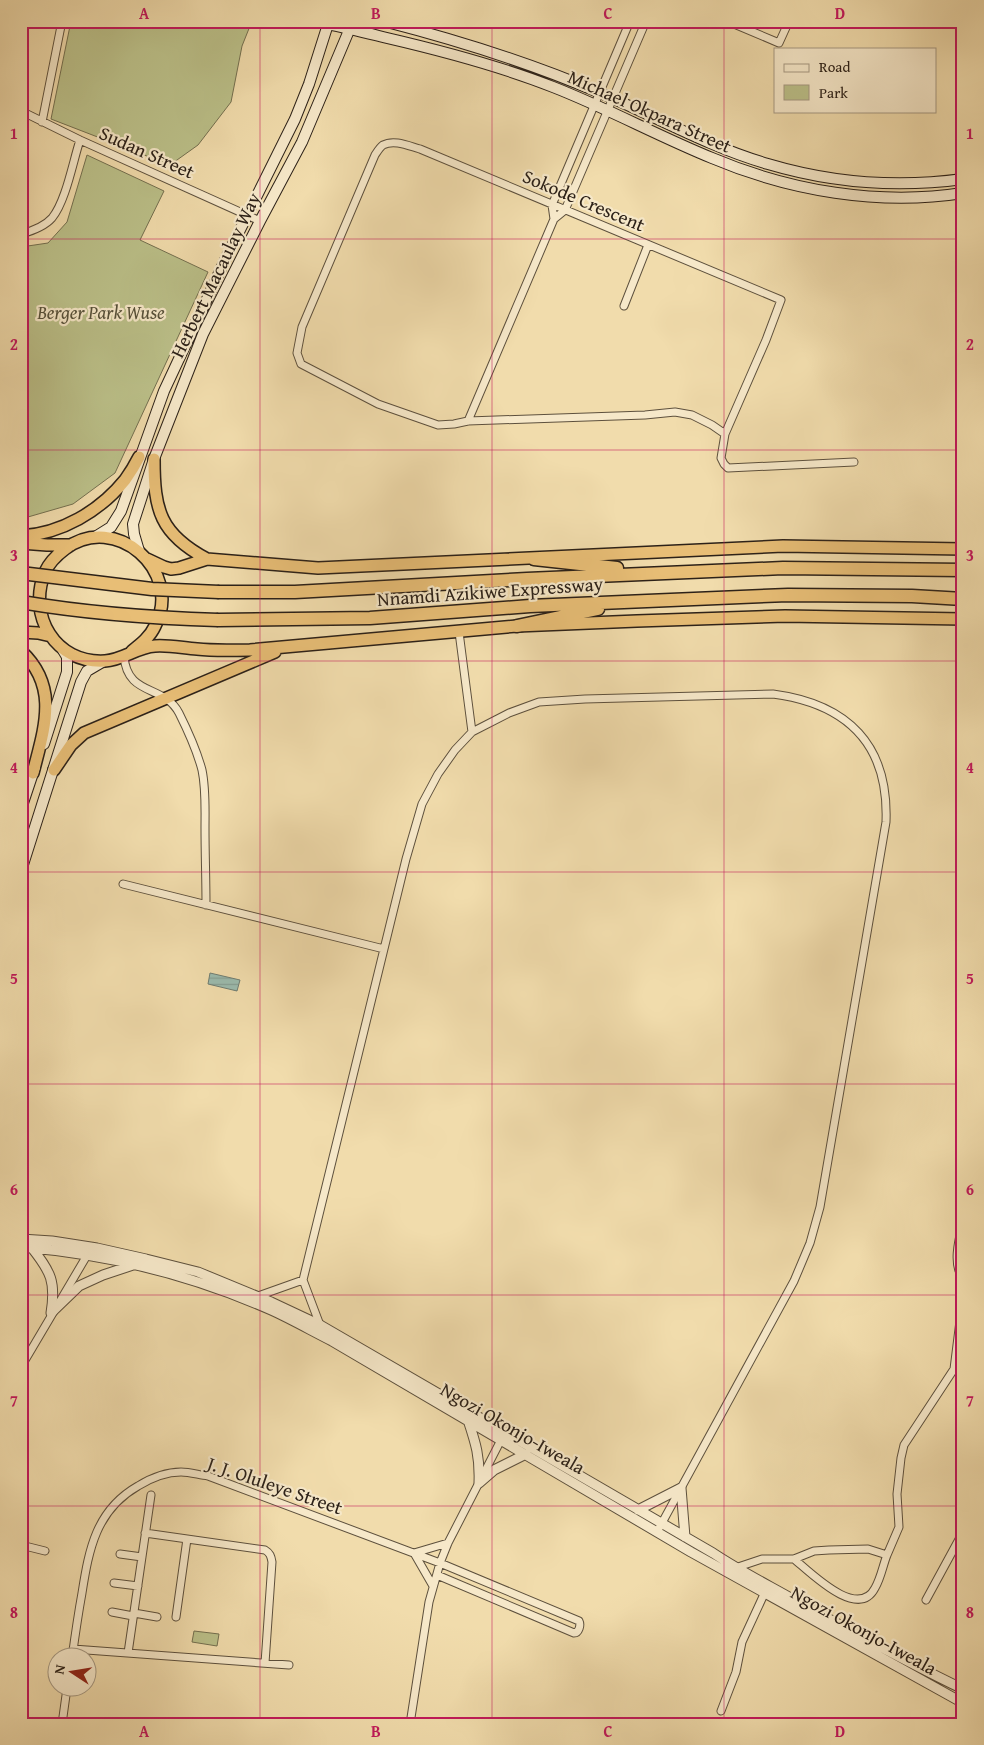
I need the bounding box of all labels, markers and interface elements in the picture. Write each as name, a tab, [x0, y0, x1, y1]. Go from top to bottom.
text: A	[139, 1, 150, 25]
text: B	[371, 1, 381, 25]
text: C	[603, 1, 613, 25]
text: D	[835, 1, 845, 25]
legend	[774, 48, 936, 112]
text: Road	[819, 56, 850, 77]
street label: Michael Okpara Street	[564, 62, 737, 160]
text: Park	[819, 82, 848, 103]
street label: Sudan Street	[95, 119, 199, 186]
text: 1	[10, 121, 18, 145]
text: 1	[966, 121, 974, 145]
street label: Sokode Crescent	[519, 162, 650, 238]
street label: Herbert Macaulay Way	[163, 187, 267, 362]
park label: Berger Park Wuse	[36, 298, 165, 326]
text: 2	[10, 332, 18, 356]
text: 2	[966, 332, 974, 356]
text: 3	[10, 543, 18, 567]
text: 3	[966, 543, 974, 567]
street label: Nnamdi Azikiwe Expressway	[376, 569, 604, 613]
text: 4	[10, 755, 18, 779]
text: 4	[966, 755, 974, 779]
text: 5	[10, 966, 18, 990]
text: 5	[966, 966, 974, 990]
text: 6	[10, 1177, 18, 1201]
text: 6	[966, 1177, 974, 1201]
street label: Ngozi Okonjo-Iweala	[435, 1375, 591, 1481]
text: 7	[10, 1388, 18, 1412]
text: 7	[966, 1388, 974, 1412]
street label: J. J. Oluleye Street	[202, 1448, 347, 1521]
street label: Ngozi Okonjo-Iweala	[786, 1578, 942, 1682]
text: 8	[10, 1600, 18, 1624]
text: 8	[966, 1600, 974, 1624]
north arrow	[48, 1648, 98, 1698]
text: N	[49, 1662, 70, 1676]
text: A	[139, 1719, 150, 1743]
text: B	[371, 1719, 381, 1743]
text: C	[603, 1719, 613, 1743]
text: D	[835, 1719, 845, 1743]

